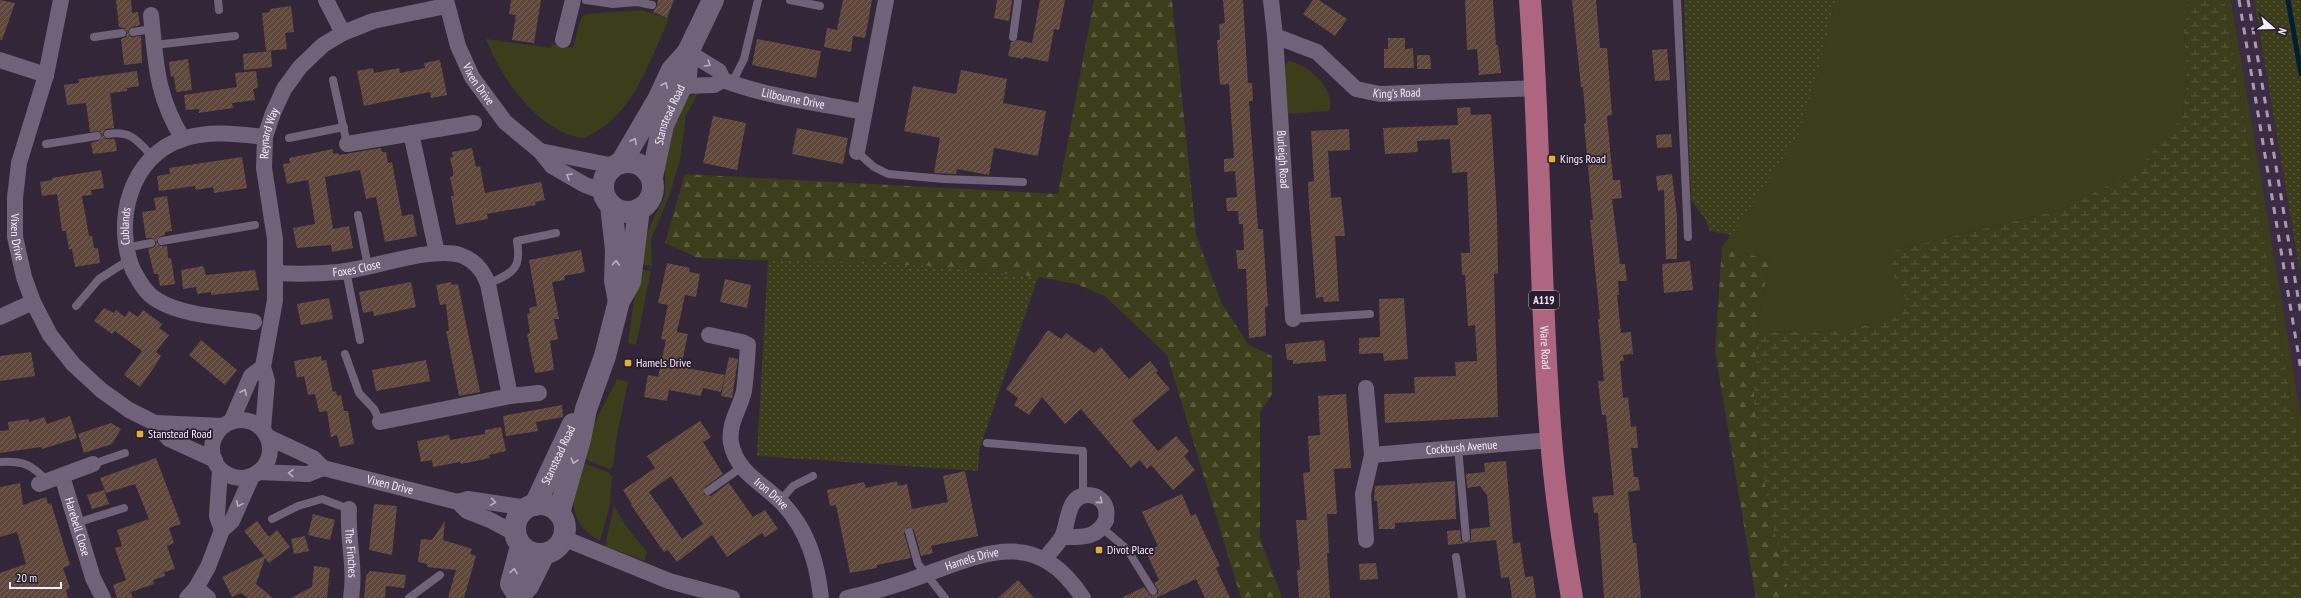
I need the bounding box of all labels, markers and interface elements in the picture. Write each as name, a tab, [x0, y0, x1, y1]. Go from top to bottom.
north arrow	[2253, 8, 2293, 48]
text: N	[2275, 26, 2290, 37]
one-way arrow	[704, 59, 711, 67]
street label: Vixen Drive	[459, 60, 498, 108]
one-way arrow	[660, 81, 668, 89]
street label: Stanstead Road	[651, 82, 688, 146]
street label: Lilbourne Drive	[760, 84, 826, 112]
street label: King's Road	[1372, 84, 1421, 101]
street label: Reynard Way	[256, 104, 282, 159]
street label: Burleigh Road	[1274, 130, 1293, 189]
one-way arrow	[630, 138, 637, 145]
place label: Kings Road	[1560, 151, 1606, 166]
marker: Kings Road	[1547, 154, 1557, 164]
one-way arrow	[566, 173, 573, 180]
street label: Cublands	[117, 206, 134, 246]
street label: Vixen Drive	[8, 212, 28, 262]
street label: Foxes Close	[332, 256, 382, 280]
one-way arrow	[611, 260, 620, 266]
road number: A119	[1529, 291, 1559, 309]
street label: Ware Road	[1537, 325, 1554, 370]
place label: Hamels Drive	[636, 355, 691, 370]
marker: Hamels Drive	[623, 358, 633, 368]
one-way arrow	[239, 389, 247, 396]
street label: Stanstead Road	[538, 423, 578, 487]
place label: Stanstead Road	[148, 426, 212, 441]
marker: Stanstead Road	[135, 429, 145, 439]
street label: Cockbush Avenue	[1425, 437, 1498, 457]
one-way arrow	[570, 457, 579, 464]
one-way arrow	[288, 469, 294, 478]
street label: Vixen Drive	[364, 471, 415, 498]
street label: Iron Drive	[751, 474, 792, 512]
street label: Harebell Close	[62, 496, 94, 558]
one-way arrow	[1095, 496, 1103, 503]
one-way arrow	[490, 497, 496, 506]
one-way arrow	[236, 500, 244, 508]
street label: The Finches	[342, 528, 361, 578]
place label: Divot Place	[1107, 542, 1154, 557]
street label: Hamels Drive	[943, 544, 1000, 574]
marker: Divot Place	[1094, 545, 1104, 555]
scale bar	[10, 564, 61, 590]
one-way arrow	[509, 568, 517, 574]
text: 20 m	[16, 570, 37, 585]

